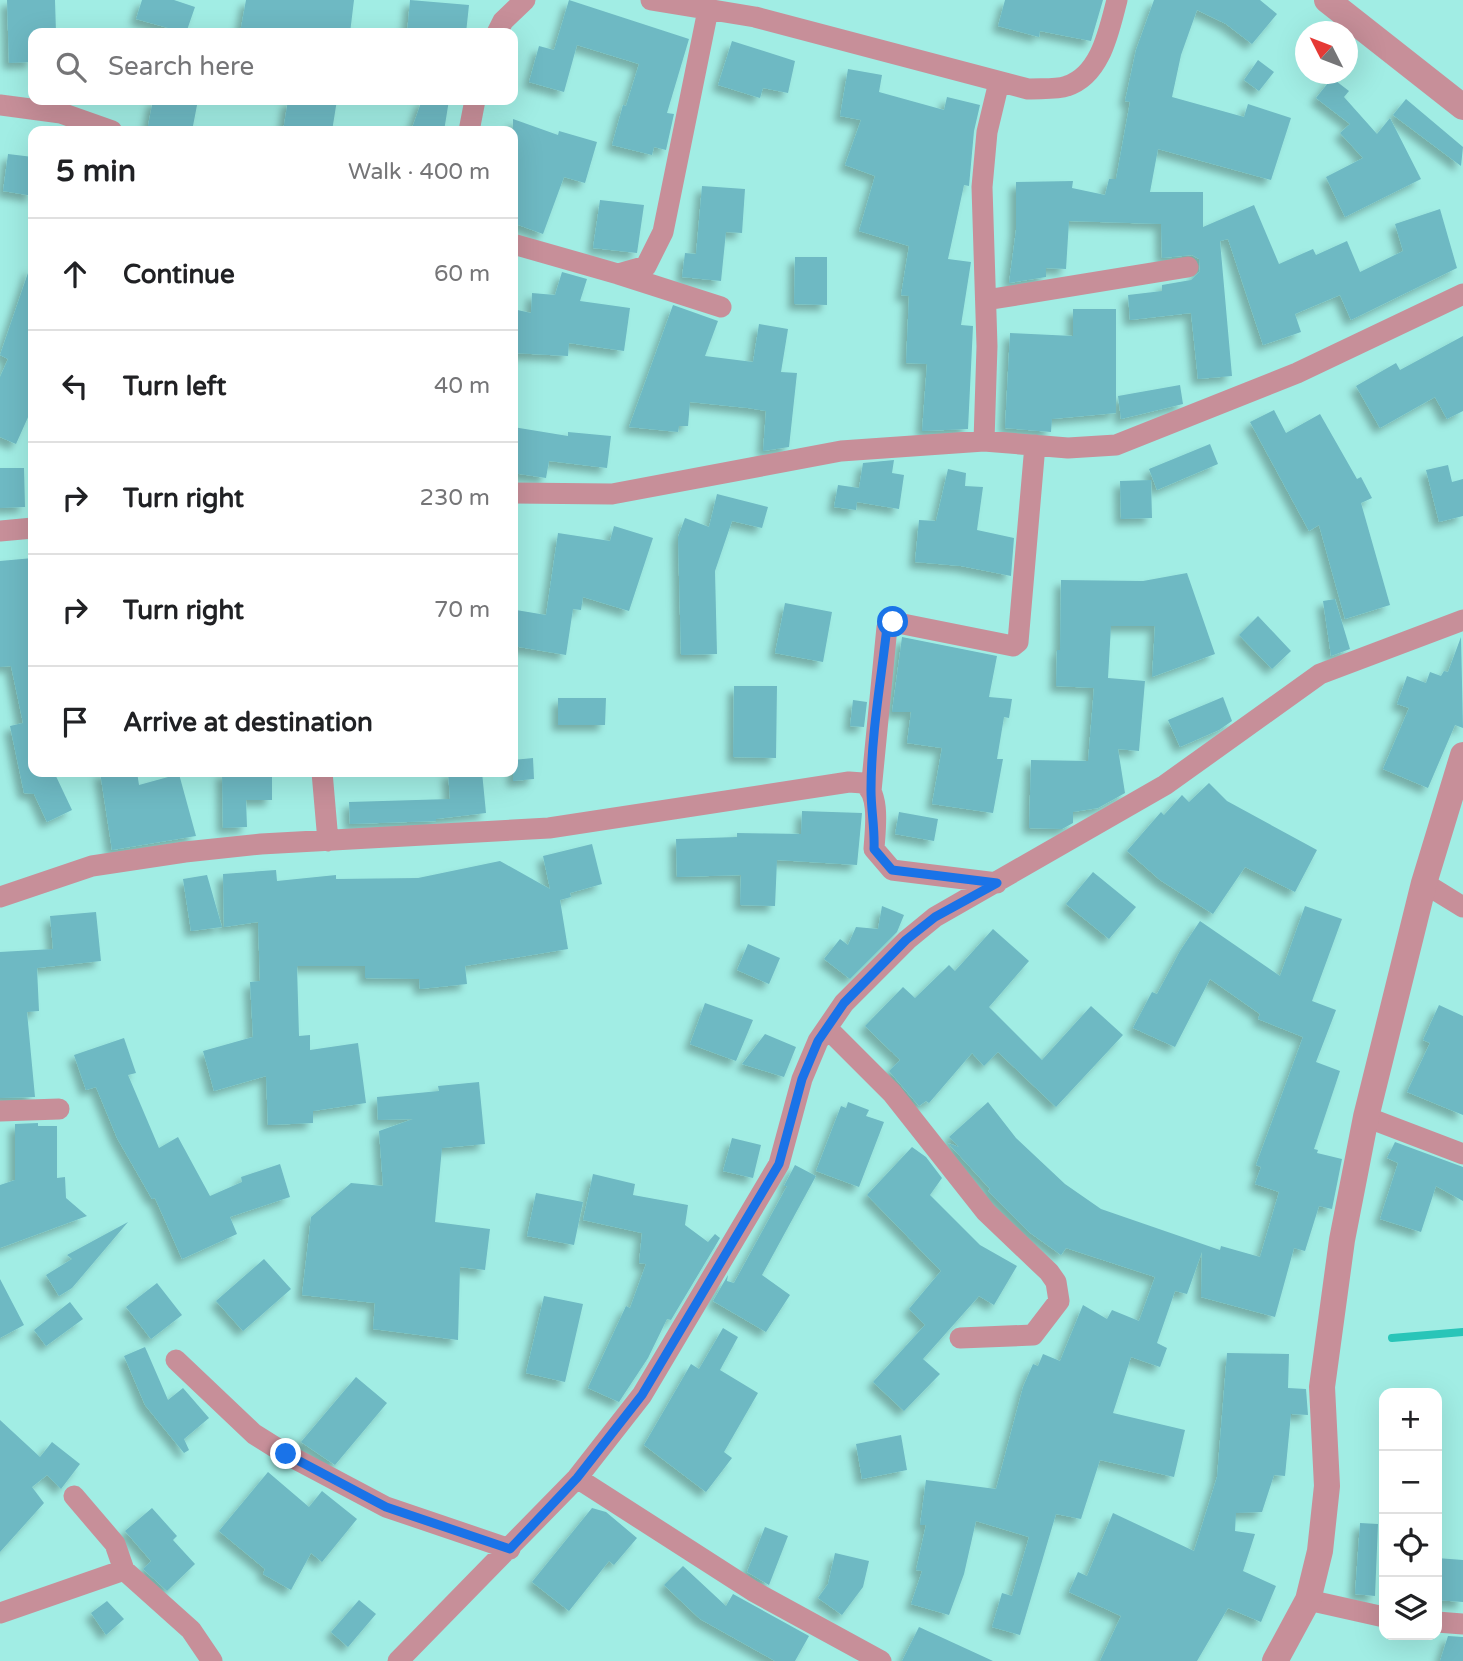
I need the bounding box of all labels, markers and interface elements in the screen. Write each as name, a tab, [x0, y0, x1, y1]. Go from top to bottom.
north arrow	[1295, 21, 1358, 84]
search box	[28, 28, 518, 105]
icon: search	[52, 48, 90, 86]
text: Search here	[108, 51, 254, 82]
text: 5 min	[56, 153, 136, 190]
text: Walk · 400 m	[348, 158, 490, 186]
icon: ahead	[56, 255, 94, 293]
text: Continue	[123, 259, 235, 290]
text: 60 m	[434, 260, 490, 288]
icon: left	[56, 367, 94, 405]
text: Turn left	[123, 371, 226, 402]
text: 40 m	[434, 372, 490, 400]
icon: right	[56, 479, 94, 517]
text: Turn right	[123, 483, 244, 514]
text: 230 m	[420, 484, 490, 512]
icon: right	[56, 591, 94, 629]
text: Turn right	[123, 595, 244, 626]
text: 70 m	[434, 596, 490, 624]
route start	[877, 606, 908, 637]
icon: arrive	[56, 703, 94, 741]
text: Arrive at destination	[123, 707, 373, 738]
map controls	[1379, 1388, 1442, 1640]
button: +	[1379, 1388, 1442, 1451]
route end	[270, 1438, 301, 1469]
button: −	[1379, 1451, 1442, 1514]
button: locate	[1379, 1514, 1442, 1577]
button: layers	[1379, 1577, 1442, 1640]

